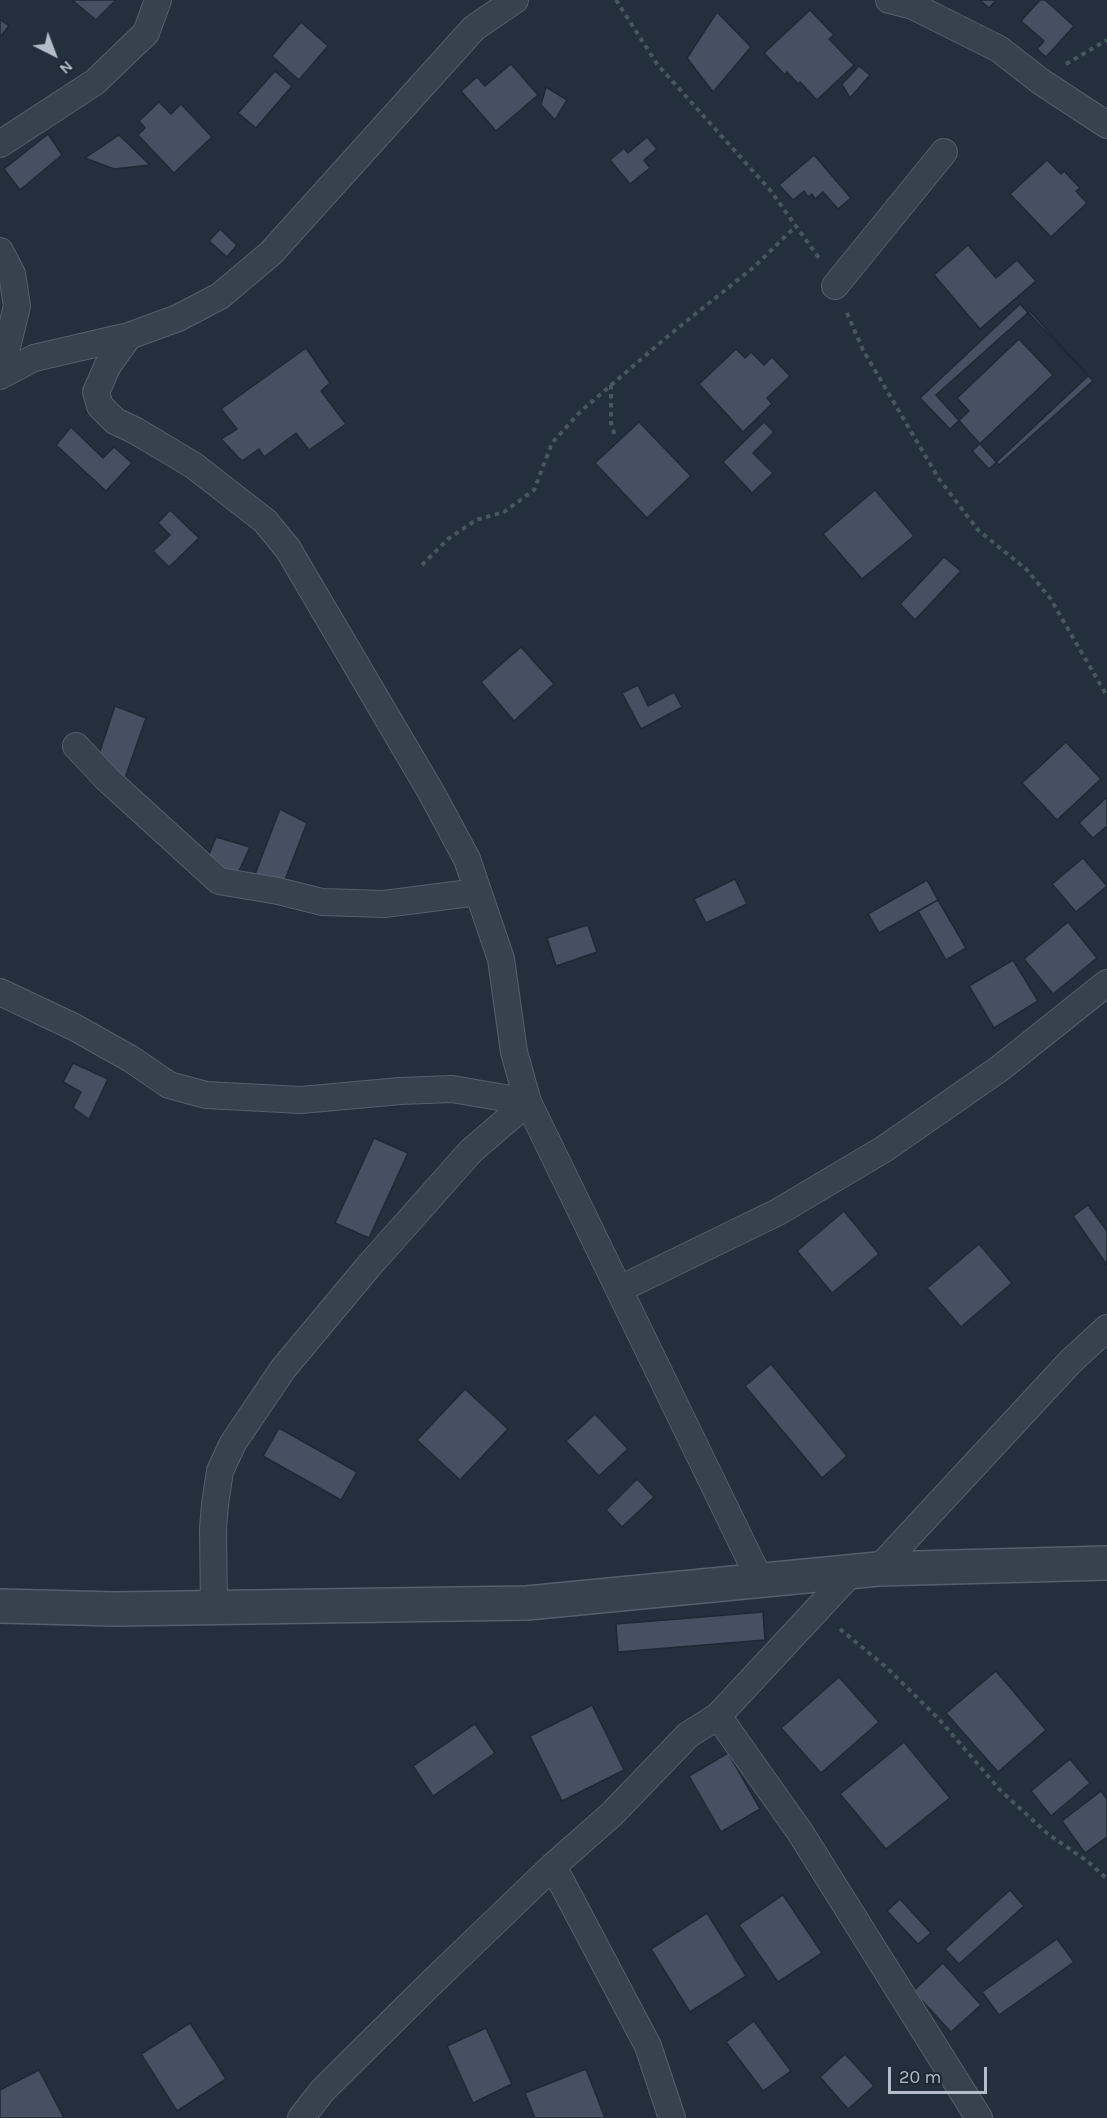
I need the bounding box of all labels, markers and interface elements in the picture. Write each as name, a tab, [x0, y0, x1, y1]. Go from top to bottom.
north arrow	[24, 24, 84, 84]
text: N	[56, 57, 77, 79]
scale bar	[891, 2055, 990, 2093]
text: 20 m	[899, 2066, 941, 2088]

